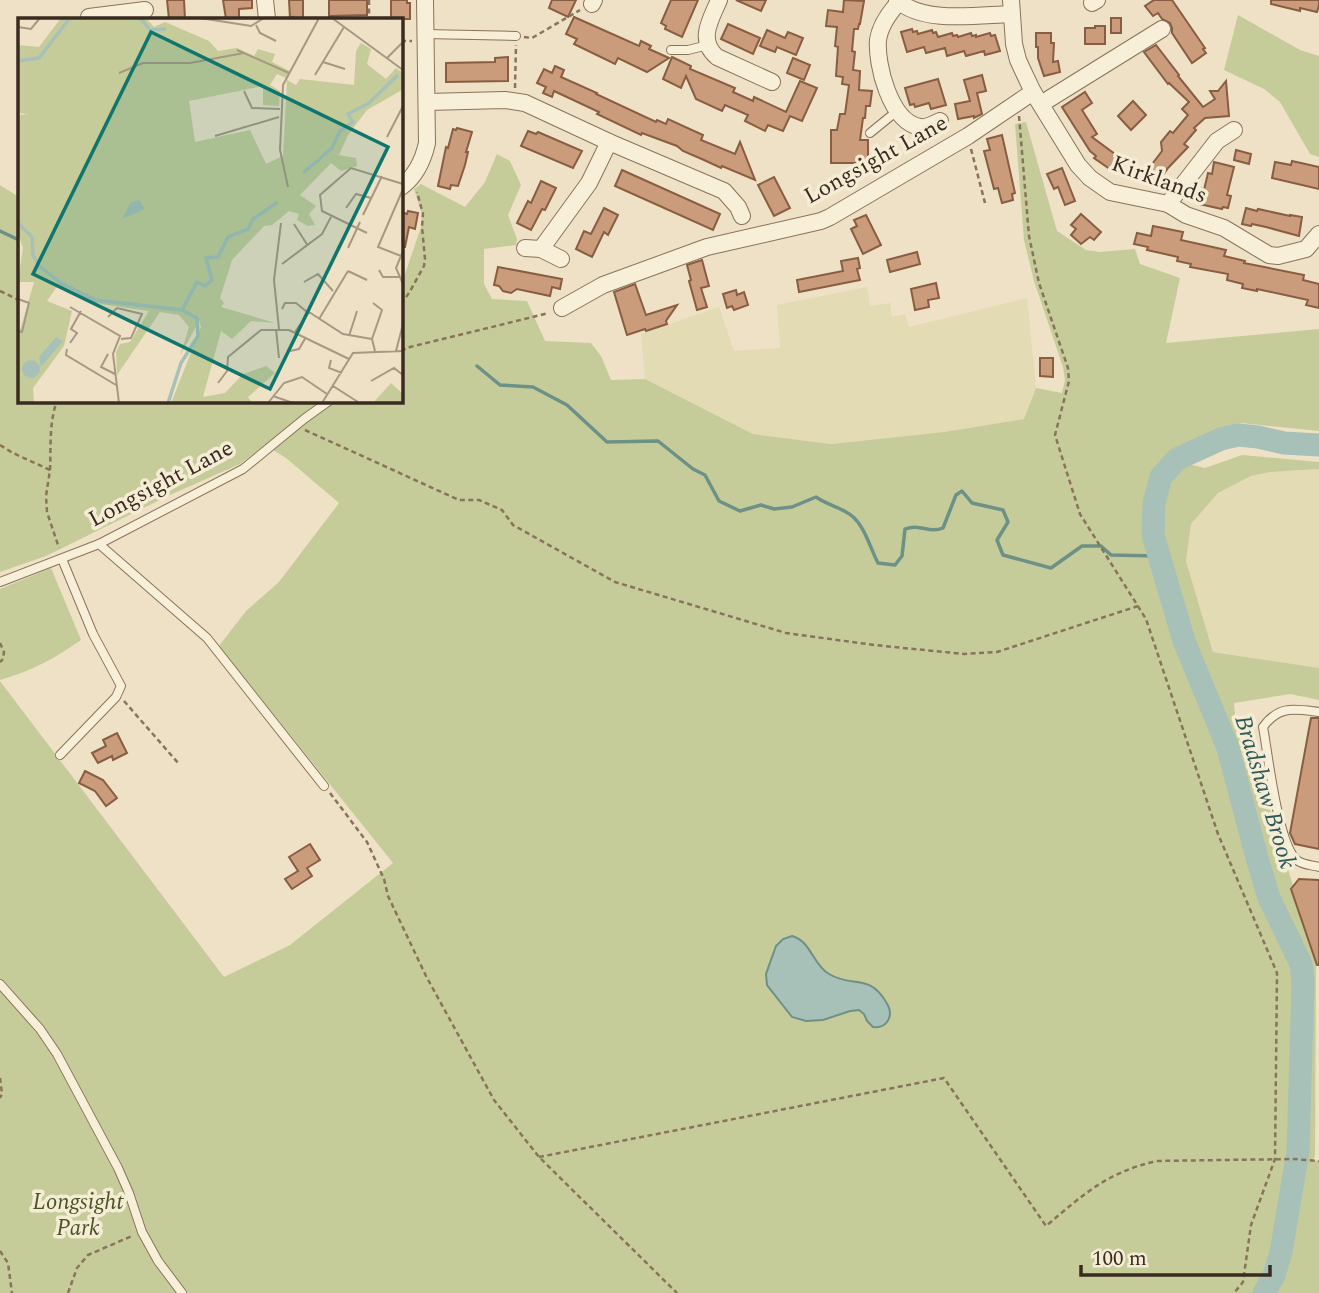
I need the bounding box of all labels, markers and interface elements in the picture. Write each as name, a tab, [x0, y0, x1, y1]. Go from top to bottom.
inset map	[18, 18, 402, 402]
street label: Longsight Lane	[798, 106, 954, 214]
street label: Kirklands	[1106, 147, 1212, 213]
street label: Longsight Lane	[82, 431, 240, 537]
water label: Bradshaw Brook	[1225, 711, 1305, 873]
park label: Longsight Park	[32, 1185, 124, 1246]
scale bar	[1081, 1234, 1270, 1278]
text: 100 m	[1092, 1243, 1147, 1275]

